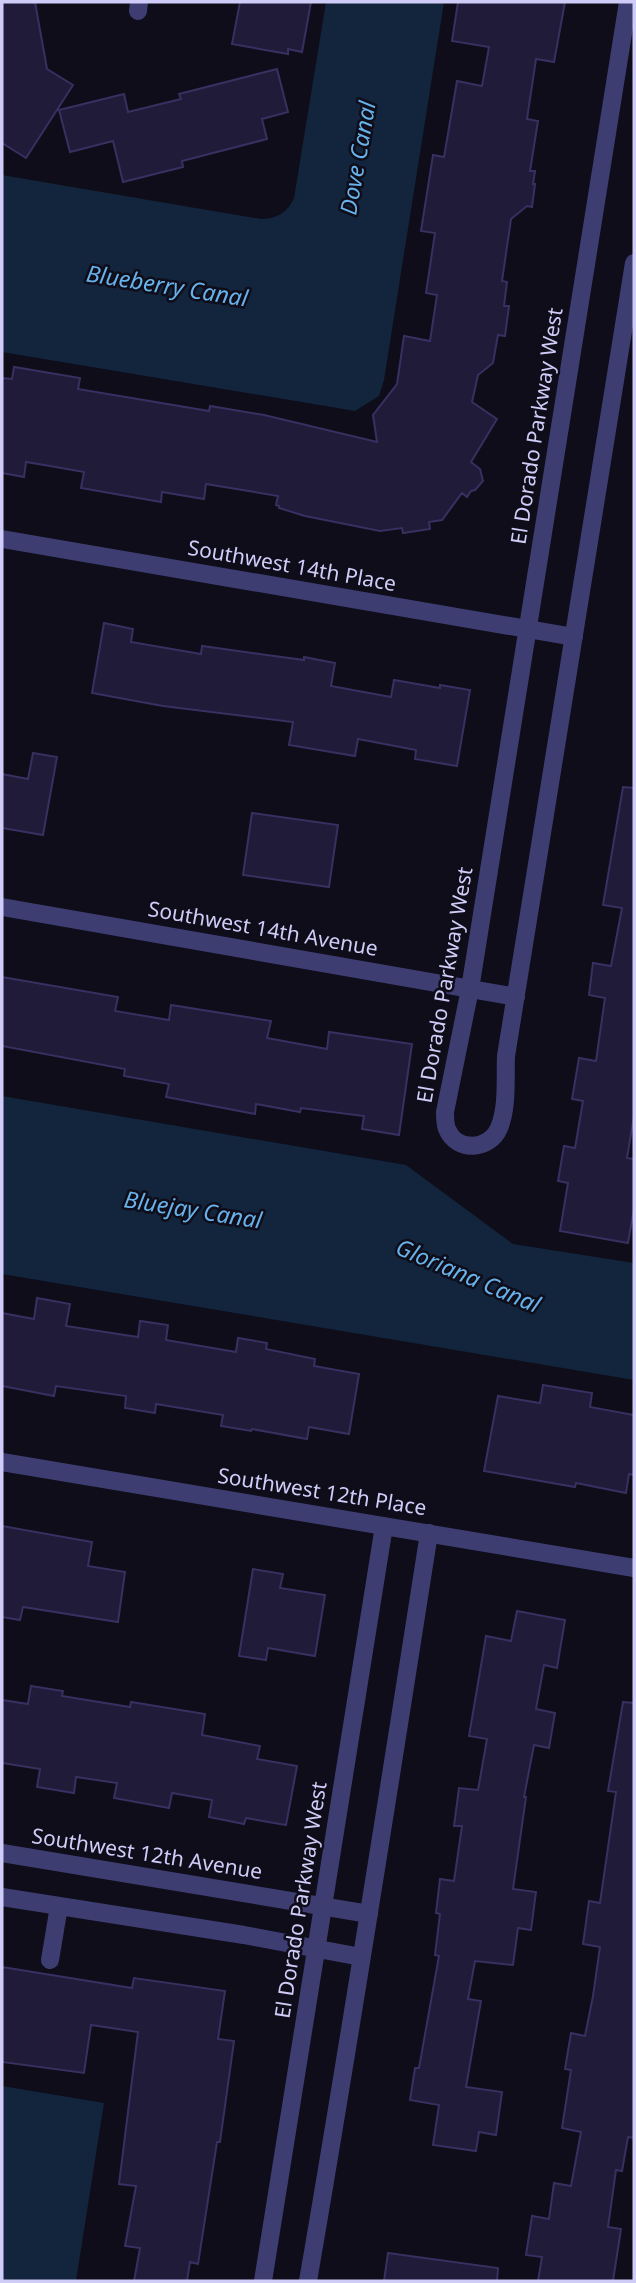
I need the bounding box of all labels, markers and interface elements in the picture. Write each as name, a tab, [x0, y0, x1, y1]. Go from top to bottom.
water label: Dove Canal	[331, 97, 383, 217]
water label: Blueberry Canal	[84, 256, 251, 314]
street label: El Dorado Parkway West	[503, 305, 569, 546]
street label: Southwest 14th Place	[186, 533, 399, 597]
street label: El Dorado Parkway West	[409, 864, 479, 1105]
street label: Southwest 14th Avenue	[146, 894, 380, 962]
water label: Bluejay Canal	[122, 1182, 265, 1236]
water label: Gloriana Canal	[391, 1230, 546, 1320]
street label: Southwest 12th Place	[216, 1461, 429, 1521]
street label: El Dorado Parkway West	[267, 1779, 333, 2020]
street label: Southwest 12th Avenue	[30, 1821, 264, 1885]

